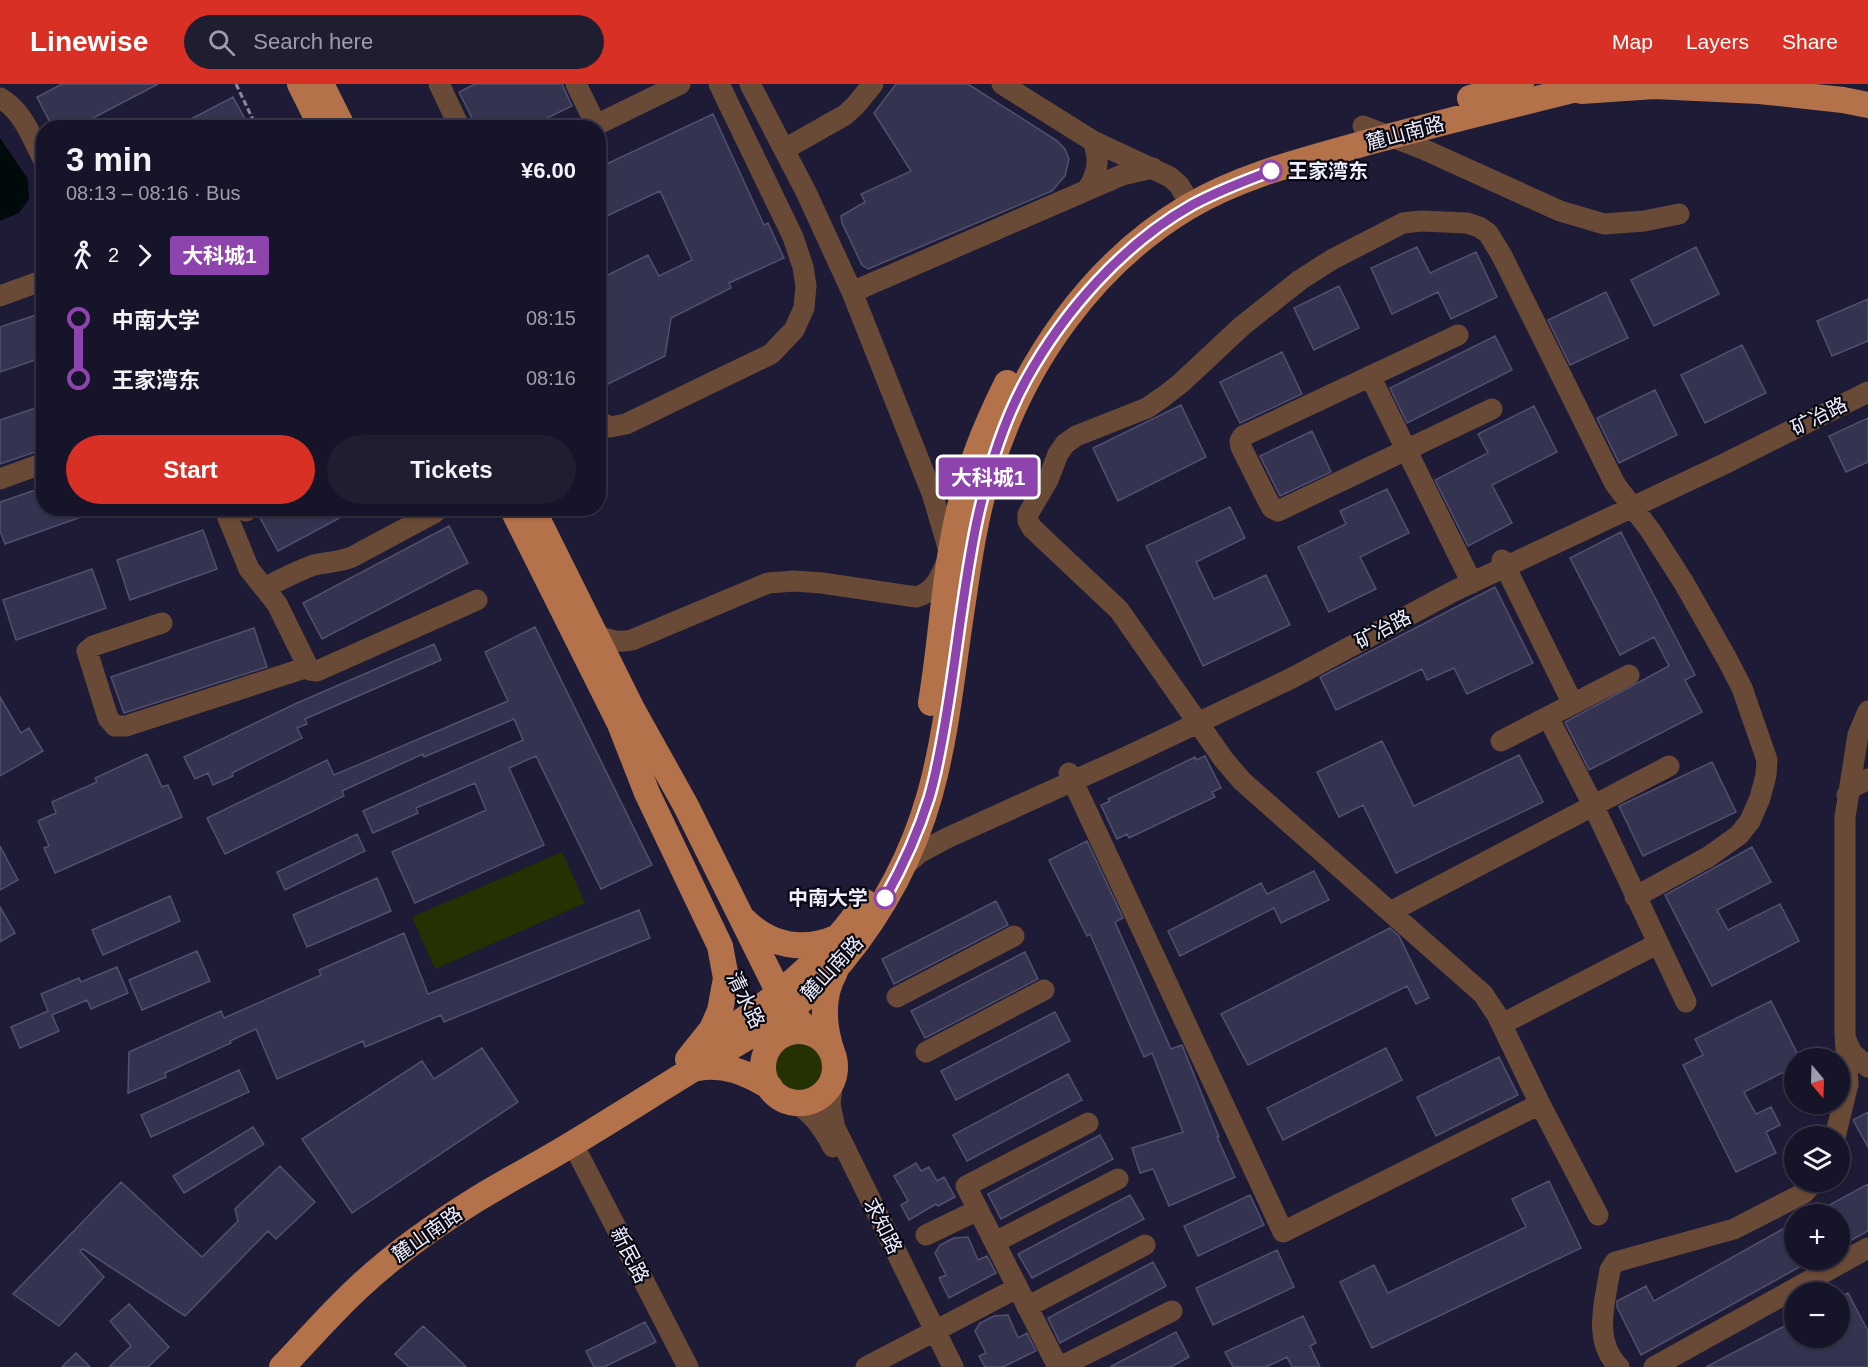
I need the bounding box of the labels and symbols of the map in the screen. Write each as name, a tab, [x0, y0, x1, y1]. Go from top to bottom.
street label: 麓山南路	[1364, 112, 1446, 154]
marker: 王家湾东	[1260, 160, 1282, 182]
place label: 王家湾东	[1288, 160, 1368, 182]
street label: 矿冶路	[1787, 393, 1851, 439]
line badge: 大科城1	[946, 458, 1030, 496]
street label: 矿冶路	[1351, 605, 1415, 653]
place label: 中南大学	[788, 887, 868, 909]
marker: 中南大学	[874, 887, 896, 909]
street label: 麓山南路	[797, 931, 867, 1005]
street label: 清水路	[723, 968, 769, 1032]
north arrow	[1784, 1048, 1850, 1114]
street label: 求知路	[860, 1194, 906, 1258]
street label: 麓山南路	[388, 1202, 466, 1266]
street label: 新民路	[607, 1223, 653, 1287]

